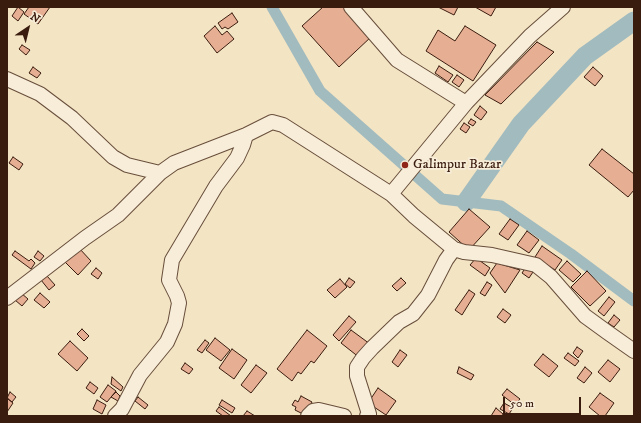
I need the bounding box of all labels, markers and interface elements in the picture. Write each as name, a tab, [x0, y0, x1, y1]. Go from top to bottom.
north arrow	[8, 8, 48, 48]
text: N	[27, 10, 43, 26]
place label: Galimpur Bazar	[413, 157, 501, 173]
marker: Galimpur Bazar	[400, 160, 410, 170]
scale bar	[505, 389, 583, 415]
text: 50 m	[510, 396, 534, 411]

